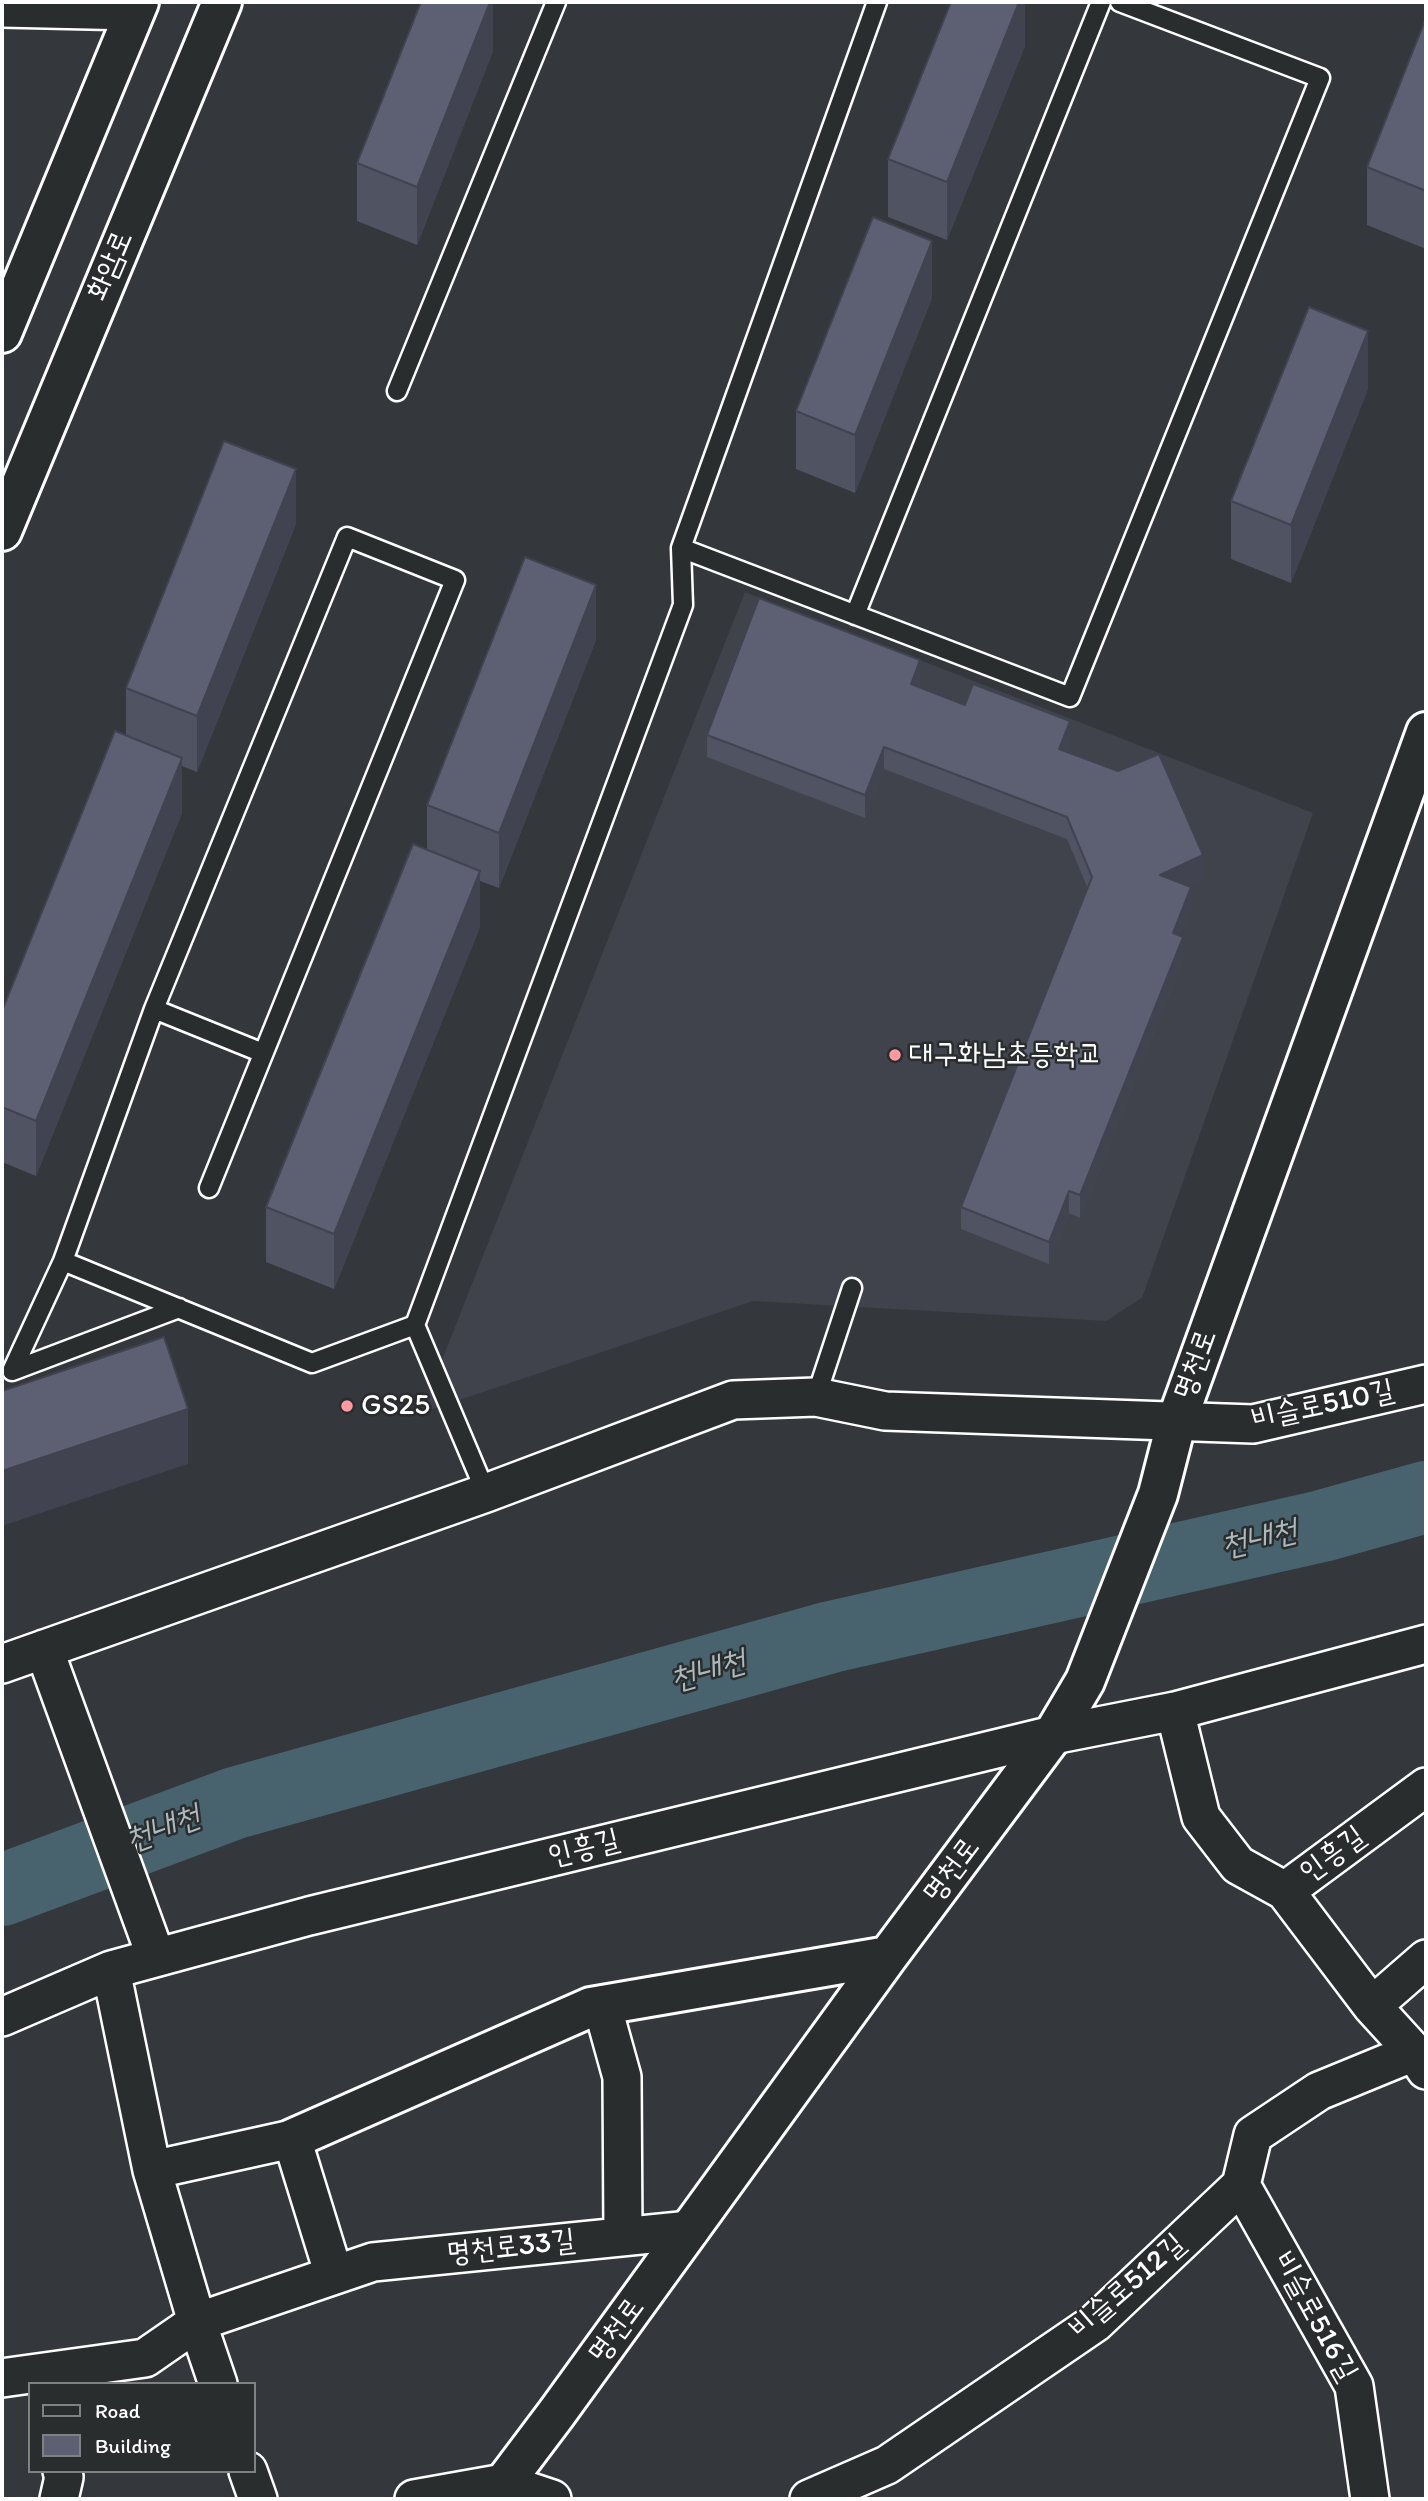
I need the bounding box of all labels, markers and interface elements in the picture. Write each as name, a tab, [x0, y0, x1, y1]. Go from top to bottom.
street label: 화암로	[80, 226, 142, 306]
place label: 대구화남초등학교	[909, 1037, 1102, 1073]
marker: 대구화남초등학교	[887, 1047, 903, 1063]
street label: 명천로	[1167, 1325, 1225, 1405]
street label: 비슬로510길	[1248, 1373, 1398, 1439]
place label: GS25	[361, 1388, 430, 1424]
marker: GS25	[339, 1398, 355, 1414]
water label: 천내천	[1217, 1513, 1301, 1567]
water label: 천내천	[666, 1643, 750, 1701]
water label: 천내천	[120, 1798, 206, 1862]
street label: 인흥길	[1293, 1819, 1373, 1891]
street label: 인흥길	[545, 1823, 623, 1875]
street label: 명천로	[916, 1831, 988, 1911]
street label: 명천로33길	[445, 2223, 577, 2273]
street label: 비슬로512길	[1063, 2227, 1193, 2347]
street label: 비슬로516길	[1264, 2246, 1364, 2388]
street label: 명천로	[581, 2291, 653, 2371]
legend	[28, 2382, 256, 2473]
text: Road	[95, 2398, 140, 2423]
text: Building	[95, 2433, 171, 2458]

